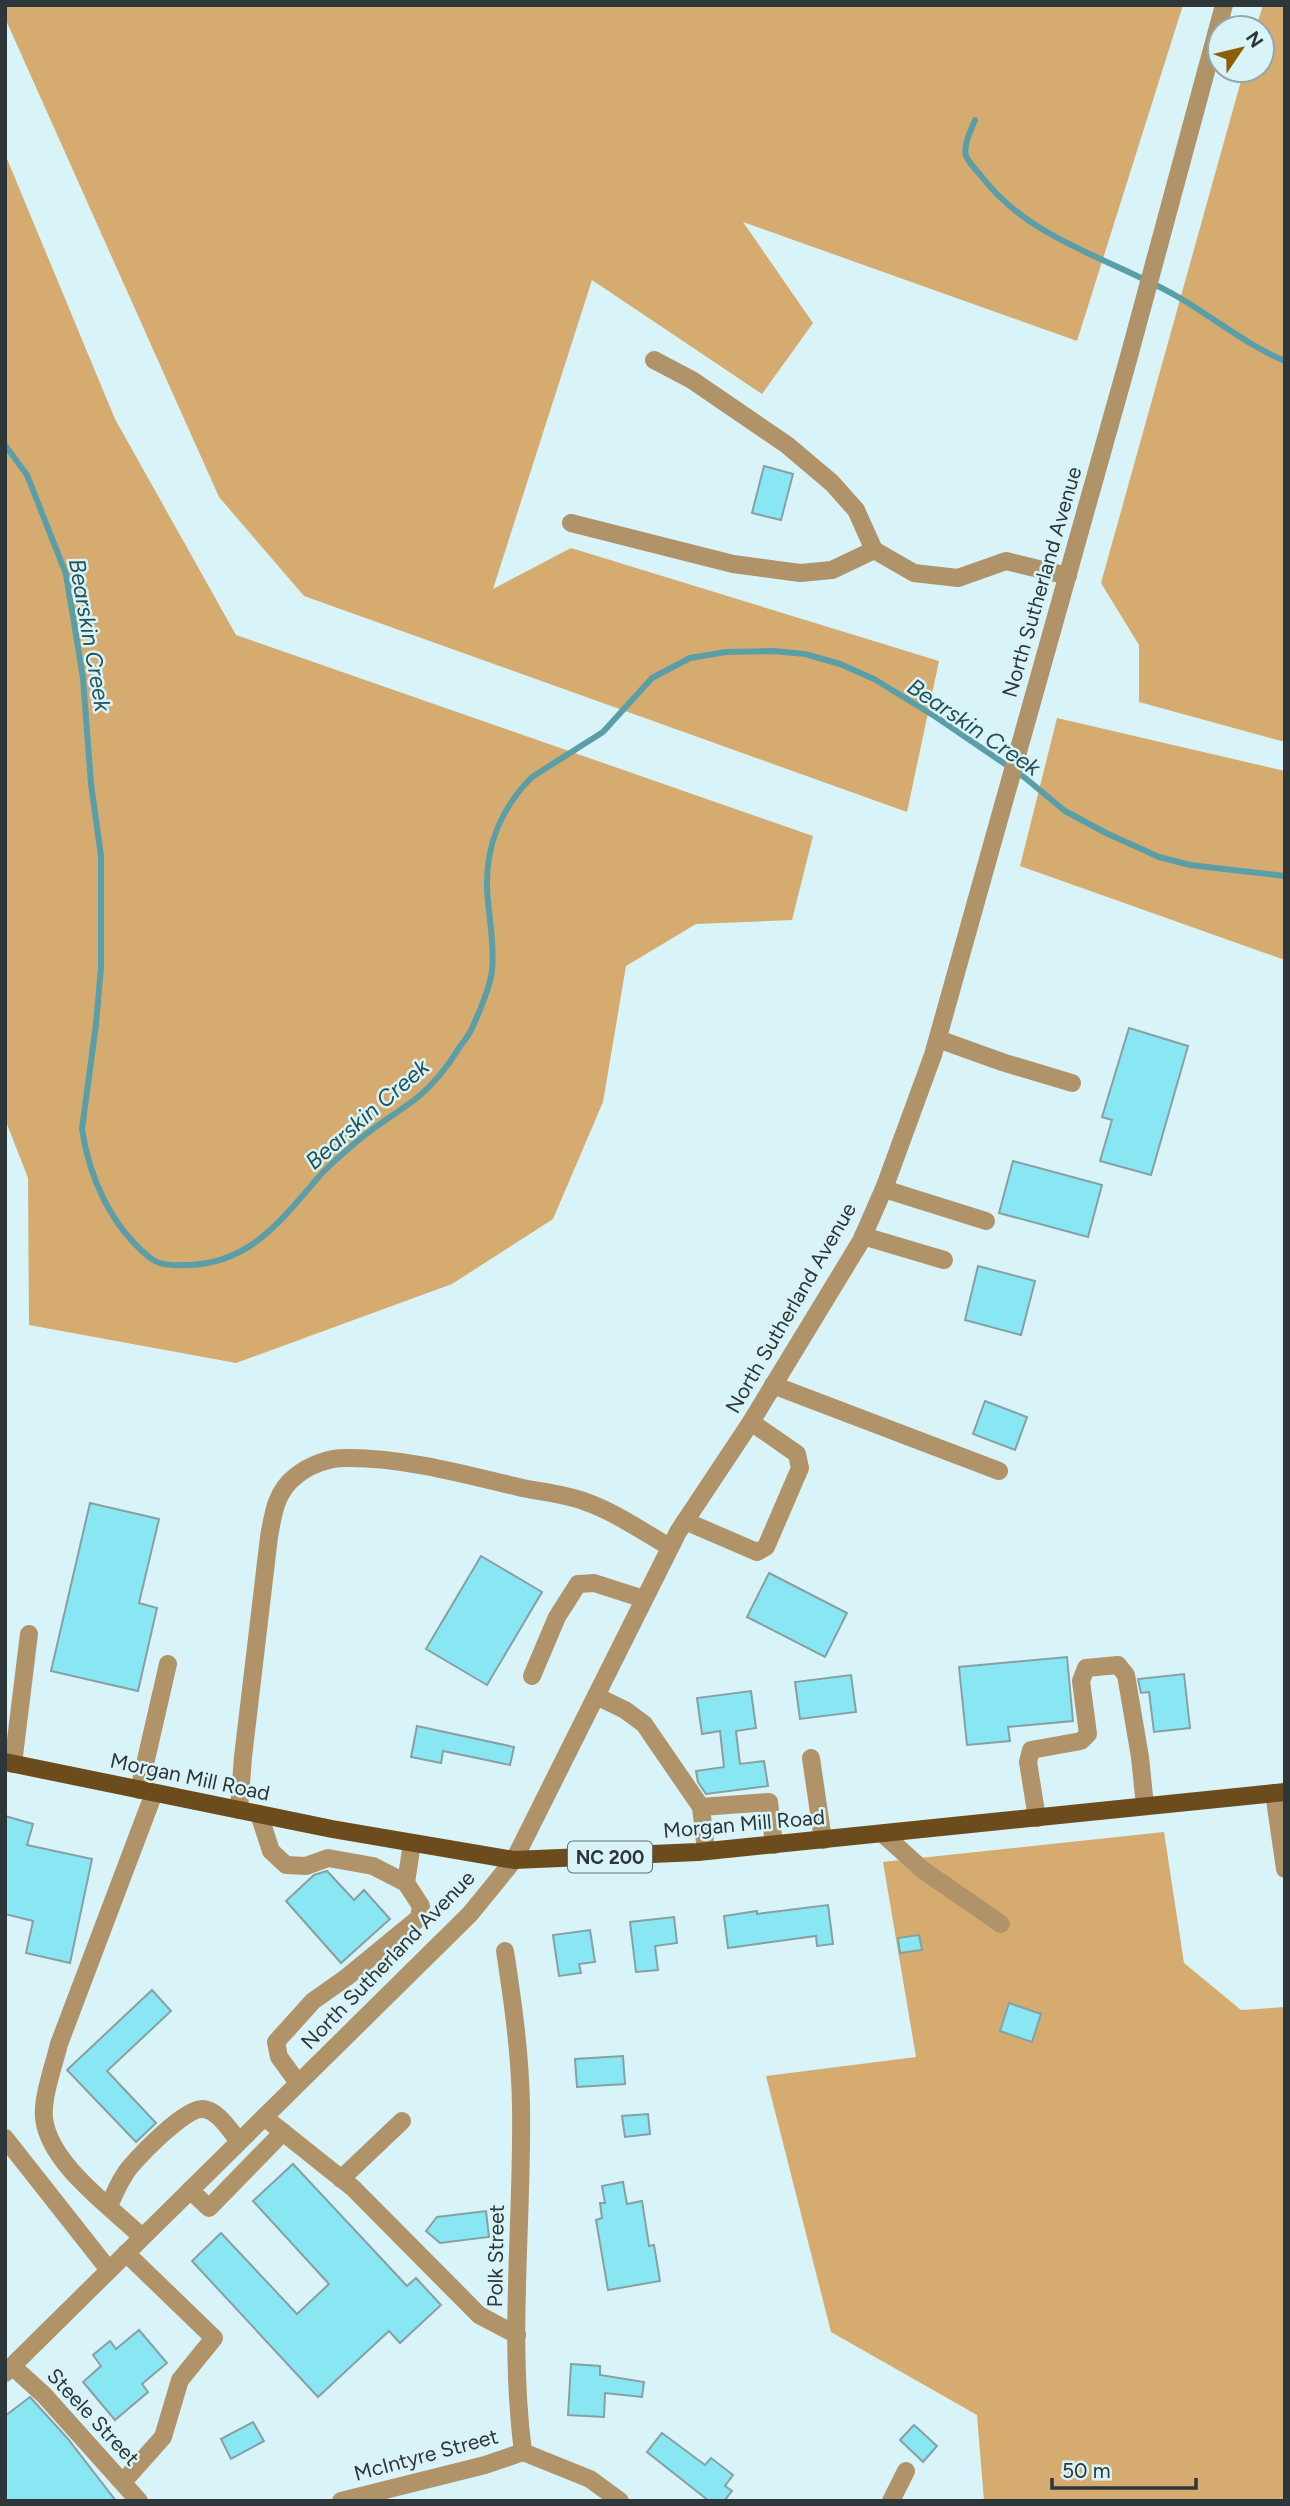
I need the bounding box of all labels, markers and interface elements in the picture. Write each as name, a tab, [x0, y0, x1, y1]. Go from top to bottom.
north arrow	[1206, 14, 1276, 84]
text: N	[1241, 27, 1268, 52]
street label: North Sutherland Avenue	[997, 464, 1086, 700]
water label: Bearskin Creek	[63, 556, 117, 714]
water label: Bearskin Creek	[902, 672, 1047, 782]
water label: Bearskin Creek	[299, 1052, 435, 1175]
street label: North Sutherland Avenue	[720, 1198, 861, 1417]
street label: Morgan Mill Road	[108, 1747, 272, 1806]
street label: Morgan Mill Road	[662, 1804, 826, 1843]
road number: NC 200	[568, 1842, 652, 1872]
street label: North Sutherland Avenue	[296, 1865, 480, 2054]
street label: Polk Street	[482, 2204, 509, 2308]
street label: Steele Street	[42, 2363, 145, 2470]
street label: McIntyre Street	[351, 2423, 501, 2486]
scale bar	[1052, 2446, 1196, 2490]
text: 50 m	[1062, 2458, 1111, 2483]

